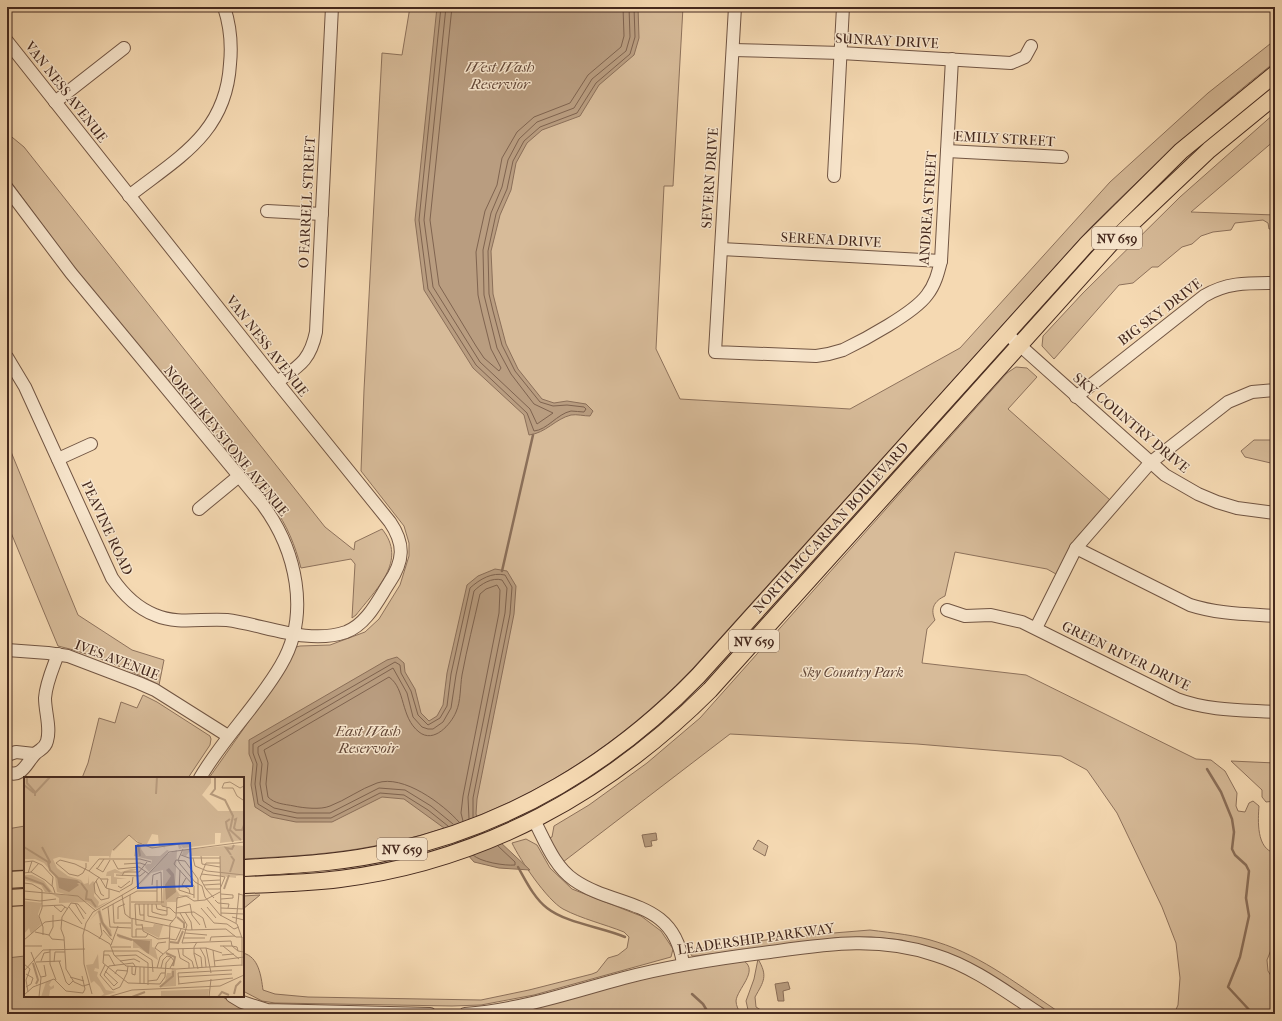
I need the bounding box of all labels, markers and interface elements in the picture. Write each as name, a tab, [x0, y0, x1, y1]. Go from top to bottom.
street label: SUNRAY DRIVE	[835, 30, 940, 52]
street label: VAN NESS AVENUE	[21, 37, 111, 146]
water label: West Wash Reservior	[465, 58, 535, 93]
street label: SEVERN DRIVE	[698, 127, 722, 229]
street label: EMILY STREET	[954, 128, 1056, 150]
street label: O FARRELL STREET	[295, 135, 319, 269]
street label: ANDREA STREET	[915, 150, 941, 267]
road number: NV 659	[1092, 227, 1142, 249]
street label: SERENA DRIVE	[780, 229, 882, 251]
street label: BIG SKY DRIVE	[1115, 275, 1206, 349]
street label: VAN NESS AVENUE	[222, 291, 312, 400]
street label: NORTH KEYSTONE AVENUE	[160, 362, 292, 520]
street label: SKY COUNTRY DRIVE	[1069, 369, 1193, 477]
street label: NORTH MCCARRAN BOULEVARD	[750, 439, 913, 617]
street label: PEAVINE ROAD	[78, 478, 136, 578]
street label: GREEN RIVER DRIVE	[1059, 617, 1194, 695]
road number: NV 659	[729, 630, 779, 652]
street label: IVES AVENUE	[72, 636, 162, 684]
park label: Sky Country Park	[799, 664, 904, 681]
water label: East Wash Reservoir	[334, 722, 401, 757]
inset map	[24, 777, 244, 997]
road number: NV 659	[377, 838, 427, 860]
street label: LEADERSHIP PARKWAY	[676, 919, 836, 958]

